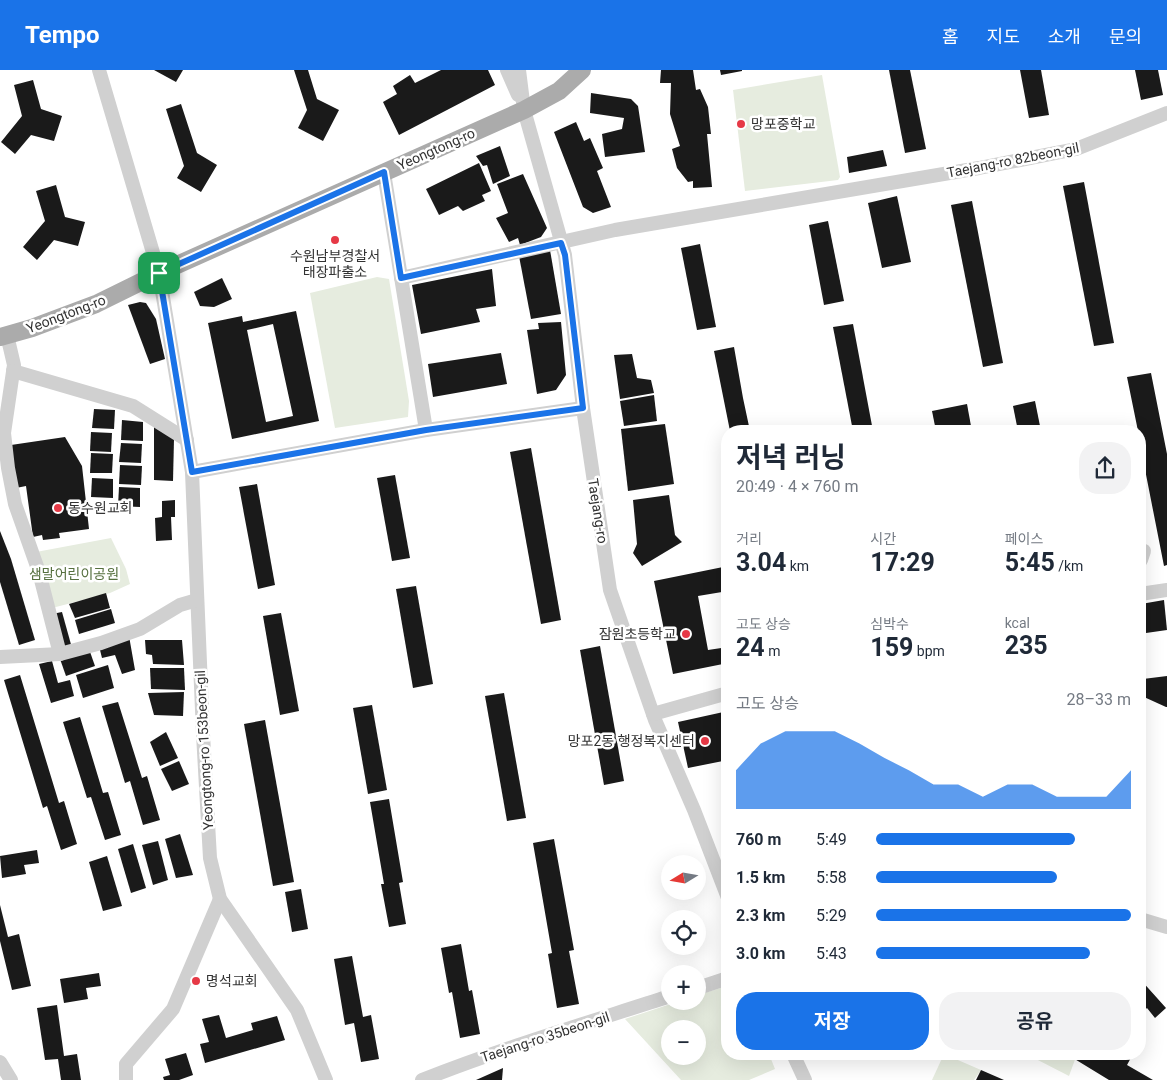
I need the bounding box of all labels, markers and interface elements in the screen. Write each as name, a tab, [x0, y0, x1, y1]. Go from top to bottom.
text: Tempo	[25, 21, 100, 49]
text: 홈	[942, 26, 959, 47]
text: 지도	[987, 26, 1020, 47]
text: 소개	[1048, 26, 1081, 47]
text: 문의	[1109, 26, 1142, 47]
place label: 망포중학교	[751, 116, 816, 132]
marker: 망포중학교	[735, 118, 747, 130]
street label: Yeongtong-ro	[395, 125, 477, 173]
street label: Taejang-ro 82beon-gil	[946, 139, 1080, 181]
marker: 수원남부경찰서 태장파출소	[329, 234, 341, 246]
place label: 수원남부경찰서 태장파출소	[290, 248, 380, 280]
pin	[138, 252, 180, 294]
icon: arrive	[145, 259, 173, 287]
street label: Yeongtong-ro	[24, 292, 108, 336]
text: 저녁 러닝	[736, 441, 846, 474]
button: share	[1079, 442, 1131, 494]
street label: Taejang-ro	[585, 477, 611, 545]
text: 20:49 · 4 × 760 m	[736, 477, 858, 496]
place label: 동수원교회	[68, 500, 132, 516]
marker: 동수원교회	[52, 502, 64, 514]
text: 거리	[736, 531, 762, 547]
text: 시간	[870, 531, 896, 547]
text: 페이스	[1005, 531, 1043, 547]
text: 3.04	[736, 548, 786, 577]
text: 17:29	[870, 548, 935, 577]
text: 5:45	[1005, 548, 1055, 577]
text: km	[786, 558, 809, 574]
text: /km	[1055, 558, 1083, 574]
park label: 샘말어린이공원	[29, 566, 119, 582]
text: kcal	[1005, 615, 1030, 631]
text: 고도 상승	[736, 616, 791, 632]
text: 심박수	[870, 616, 909, 632]
place label: 잠원초등학교	[599, 626, 676, 642]
marker: 잠원초등학교	[680, 628, 692, 640]
text: 235	[1005, 631, 1048, 660]
text: 24	[736, 633, 765, 662]
text: 159	[870, 633, 913, 662]
text: m	[765, 643, 780, 659]
text: bpm	[913, 643, 945, 659]
street label: Yeongtong-ro 153beon-gil	[192, 670, 216, 830]
text: 28–33 m	[1067, 690, 1131, 709]
text: 고도 상승	[736, 694, 799, 713]
place label: 망포2동 행정복지센터	[568, 733, 695, 749]
marker: 망포2동 행정복지센터	[699, 735, 711, 747]
text: 760 m	[736, 830, 781, 849]
text: 5:49	[816, 830, 847, 849]
north arrow	[661, 855, 706, 900]
map controls	[661, 855, 706, 1065]
text: 1.5 km	[736, 868, 785, 887]
text: 5:58	[816, 868, 847, 887]
text: 2.3 km	[736, 906, 785, 925]
text: 5:29	[816, 906, 847, 925]
button: locate	[661, 910, 706, 955]
text: 3.0 km	[736, 944, 785, 963]
text: 5:43	[816, 944, 847, 963]
button: +	[661, 965, 706, 1010]
place label: 명석교회	[206, 973, 258, 989]
marker: 명석교회	[190, 975, 202, 987]
button: 저장	[736, 992, 929, 1050]
button: 공유	[939, 992, 1131, 1050]
street label: Taejang-ro 35beon-gil	[479, 1009, 611, 1065]
button: −	[661, 1020, 706, 1065]

